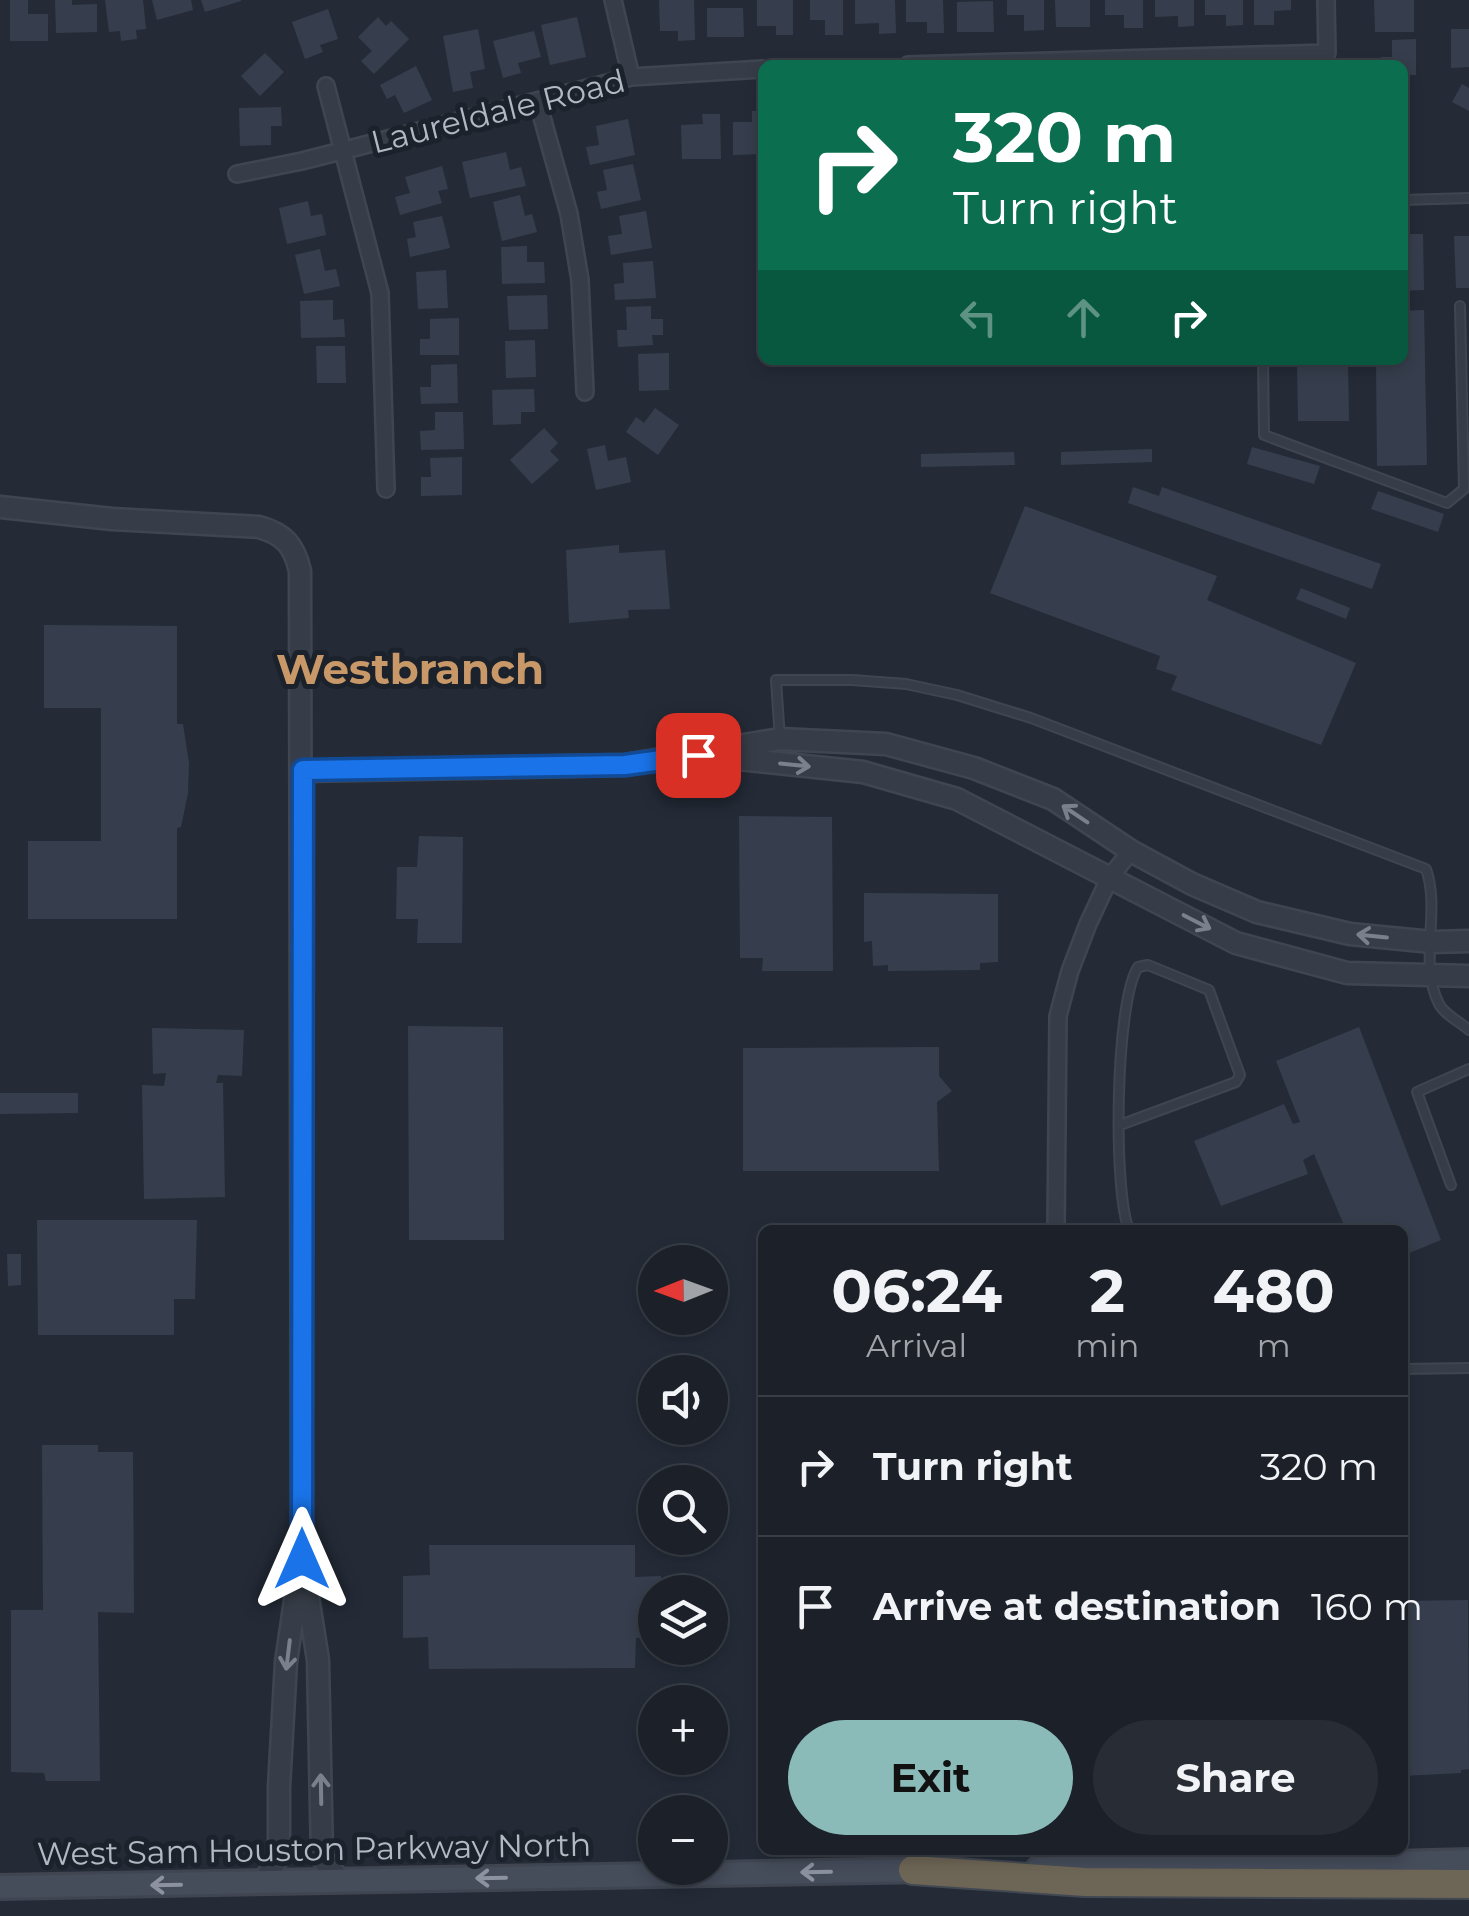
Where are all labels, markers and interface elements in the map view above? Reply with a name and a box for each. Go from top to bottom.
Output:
street label: Laureldale Road [367,61,629,161]
text: 320 m [953,94,1176,180]
icon: right [788,100,918,230]
text: Turn right [953,180,1178,235]
icon: left [951,290,1006,345]
icon: ahead [1056,290,1111,345]
icon: right [1161,290,1216,345]
district label: Westbranch [276,643,544,695]
pin [656,713,741,798]
icon: arrive [671,728,726,783]
one-way arrow [779,756,811,775]
one-way arrow [1061,803,1090,824]
one-way arrow [1181,913,1211,932]
one-way arrow [1356,926,1388,945]
north arrow [638,1245,728,1335]
map controls [638,1245,728,1885]
text: 06:24 [831,1254,1002,1327]
text: 2 [1090,1254,1125,1327]
text: 480 [1213,1254,1335,1327]
text: Arrival [866,1326,967,1365]
text: min [1075,1326,1139,1365]
text: m [1257,1326,1291,1365]
button: sound [638,1355,728,1445]
icon: right [788,1439,843,1494]
text: Turn right [873,1443,1072,1490]
text: 320 m [1260,1443,1378,1490]
button: search [638,1465,728,1555]
position arrow [250,1507,354,1611]
button: layers [638,1575,728,1665]
icon: arrive [788,1579,843,1634]
text: Arrive at destination [873,1583,1281,1630]
text: 160 m [1311,1583,1423,1630]
one-way arrow [278,1639,296,1671]
button: + [638,1685,728,1775]
button: Exit [788,1720,1073,1835]
button: Share [1093,1720,1378,1835]
one-way arrow [312,1774,331,1806]
button: − [638,1795,728,1885]
street label: West Sam Houston Parkway North [36,1825,592,1873]
one-way arrow [800,1862,832,1881]
one-way arrow [475,1868,508,1888]
one-way arrow [150,1875,182,1894]

